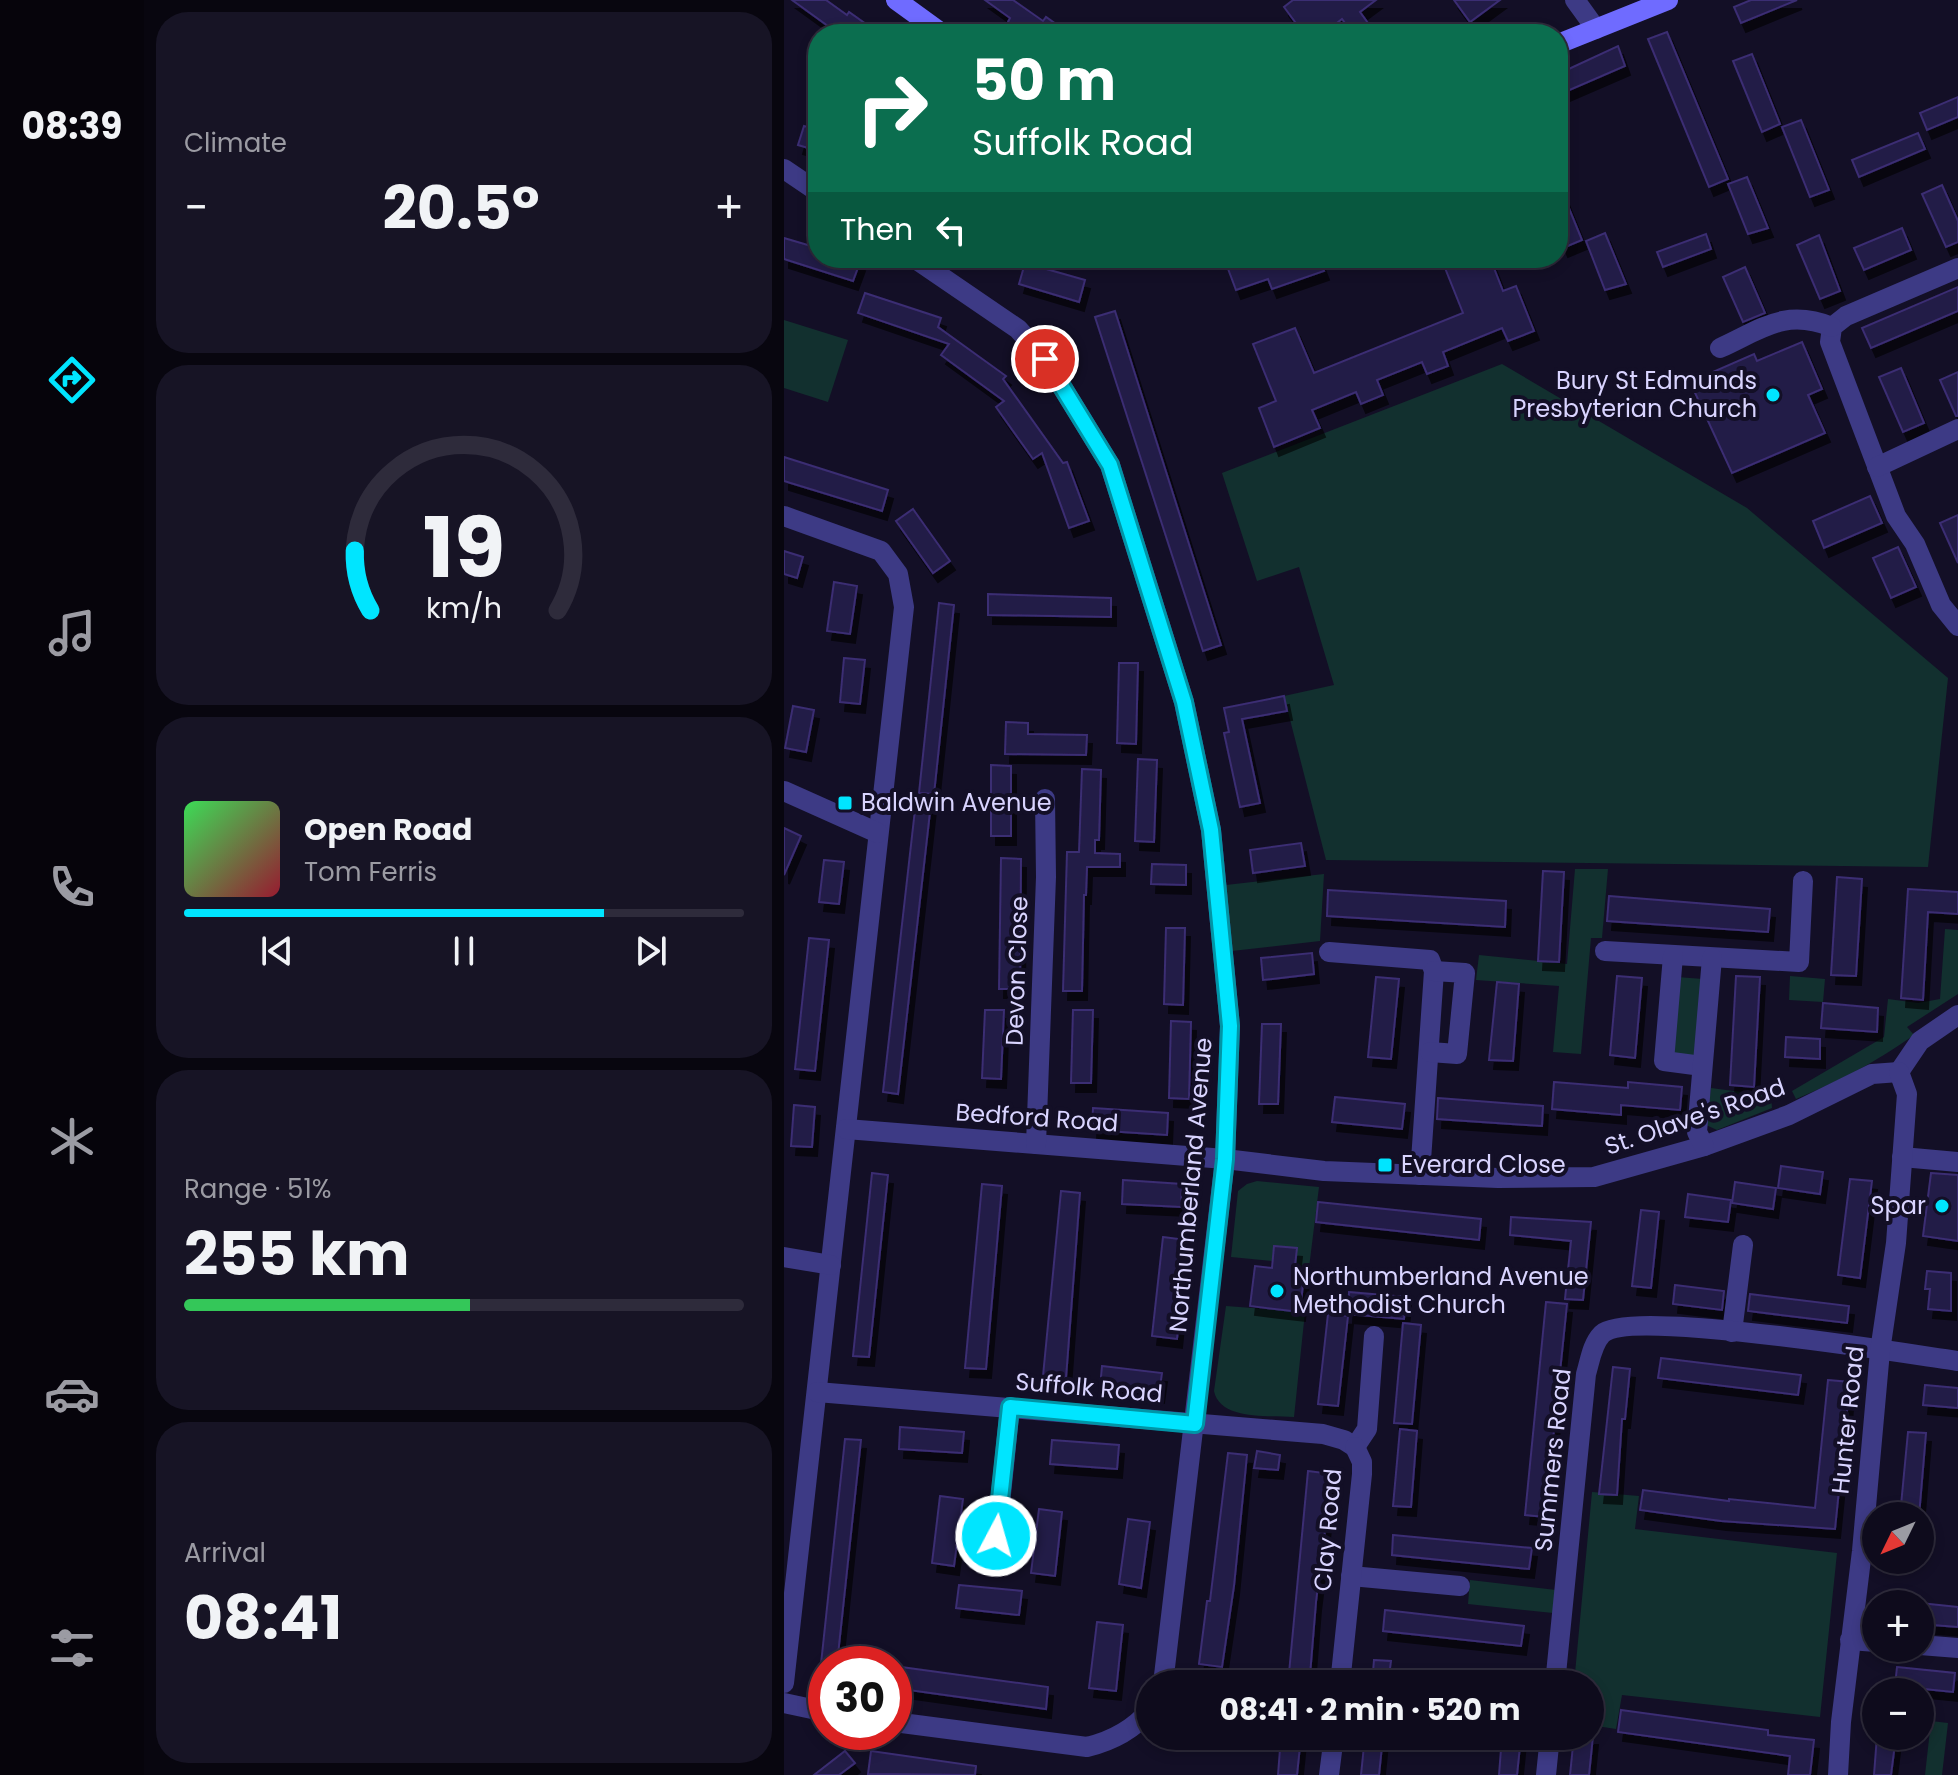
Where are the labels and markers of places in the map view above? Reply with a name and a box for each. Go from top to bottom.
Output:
pin [1011,325,1079,393]
place label: Bury St Edmunds Presbyterian Church [1512,364,1757,425]
marker: Bury St Edmunds Presbyterian Church [1764,386,1782,404]
place label: Baldwin Avenue [861,786,1052,819]
marker: Baldwin Avenue [836,794,854,812]
place label: Everard Close [1401,1148,1566,1181]
marker: Everard Close [1376,1156,1394,1174]
place label: Spar [1871,1189,1926,1222]
marker: Spar [1933,1197,1951,1215]
place label: Northumberland Avenue Methodist Church [1293,1260,1589,1321]
marker: Northumberland Avenue Methodist Church [1268,1282,1286,1300]

